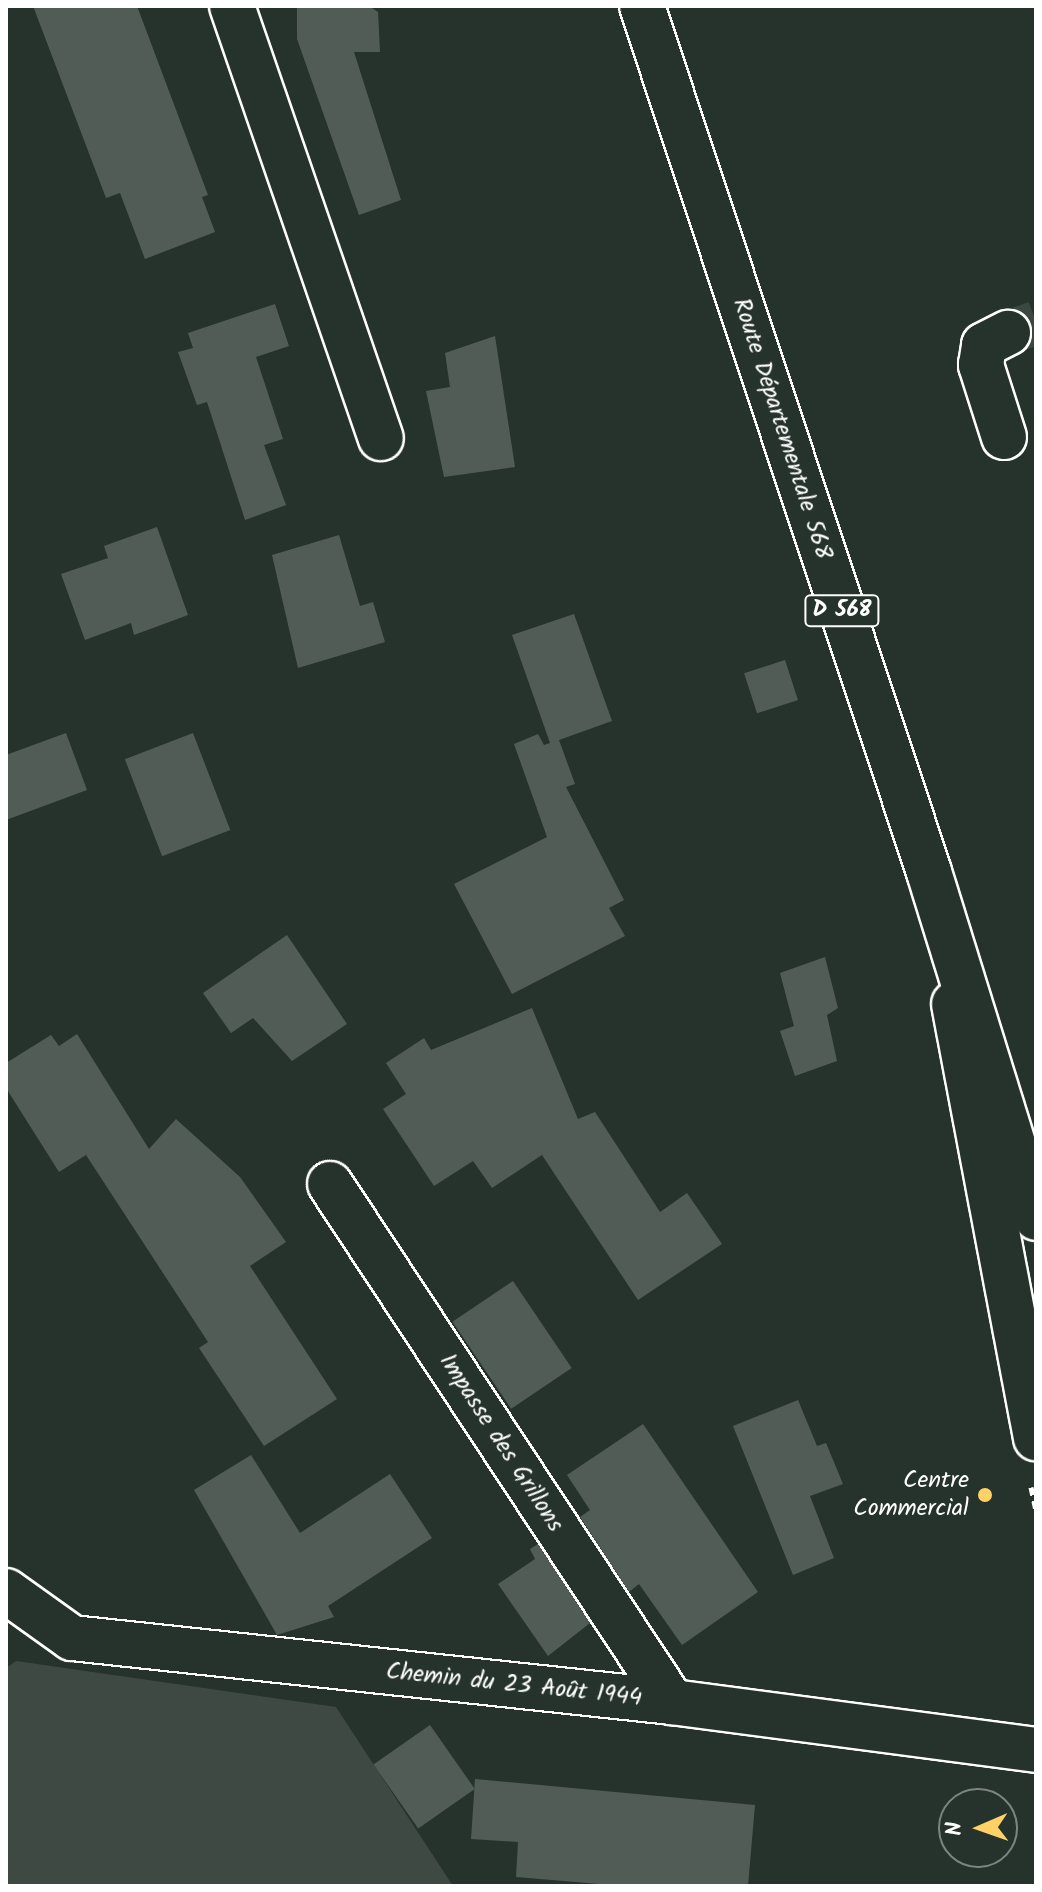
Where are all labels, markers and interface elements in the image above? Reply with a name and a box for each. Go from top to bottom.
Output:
street label: Route Départementale 568 [726,295,838,563]
road number: D 568 [804,593,880,629]
street label: Impasse des Grillons [433,1348,569,1538]
place label: Centre Commercial [853,1467,969,1523]
marker: Centre Commercial [976,1486,994,1504]
street label: Chemin du 23 Août 1944 [385,1657,643,1713]
north arrow [938,1788,1018,1868]
text: N [938,1821,973,1836]

